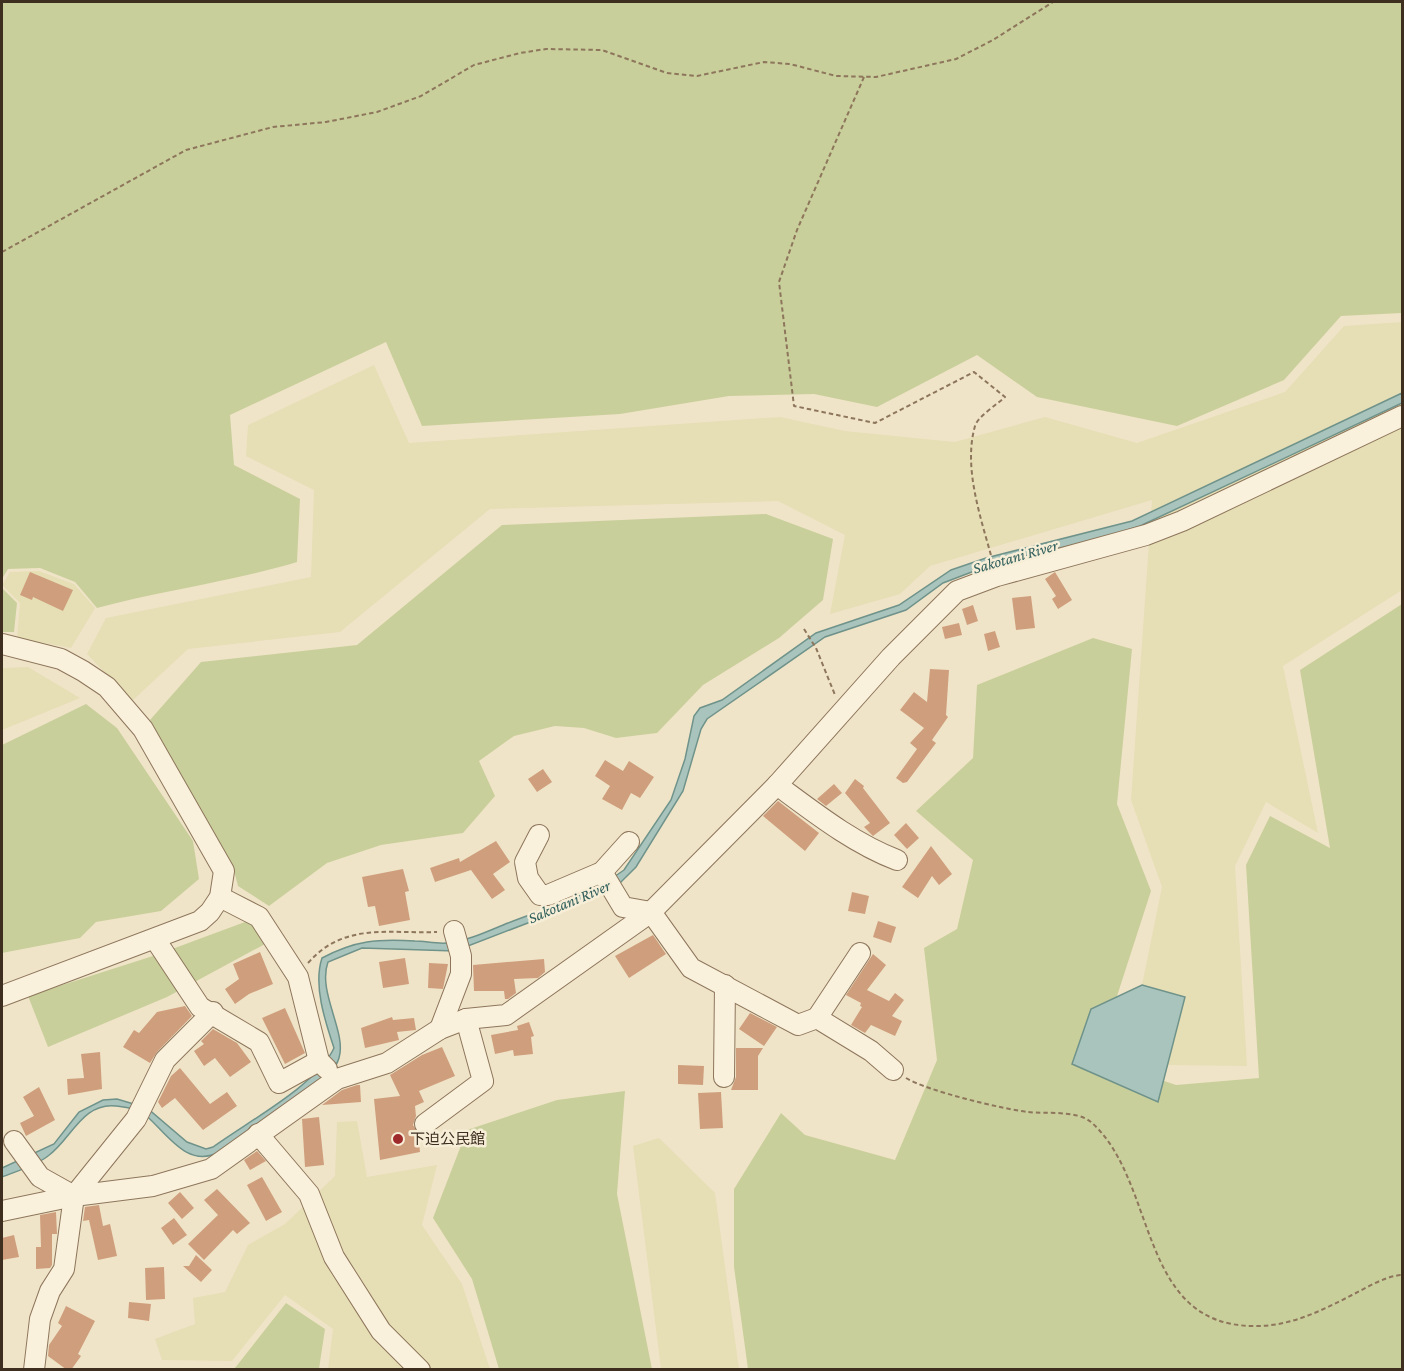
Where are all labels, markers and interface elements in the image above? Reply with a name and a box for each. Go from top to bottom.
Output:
water label: Sakotani River [971,536,1060,577]
water label: Sakotani River [526,876,613,926]
place label: 下迫公民館 [410,1131,485,1147]
marker: 下迫公民館 [391,1132,405,1146]

